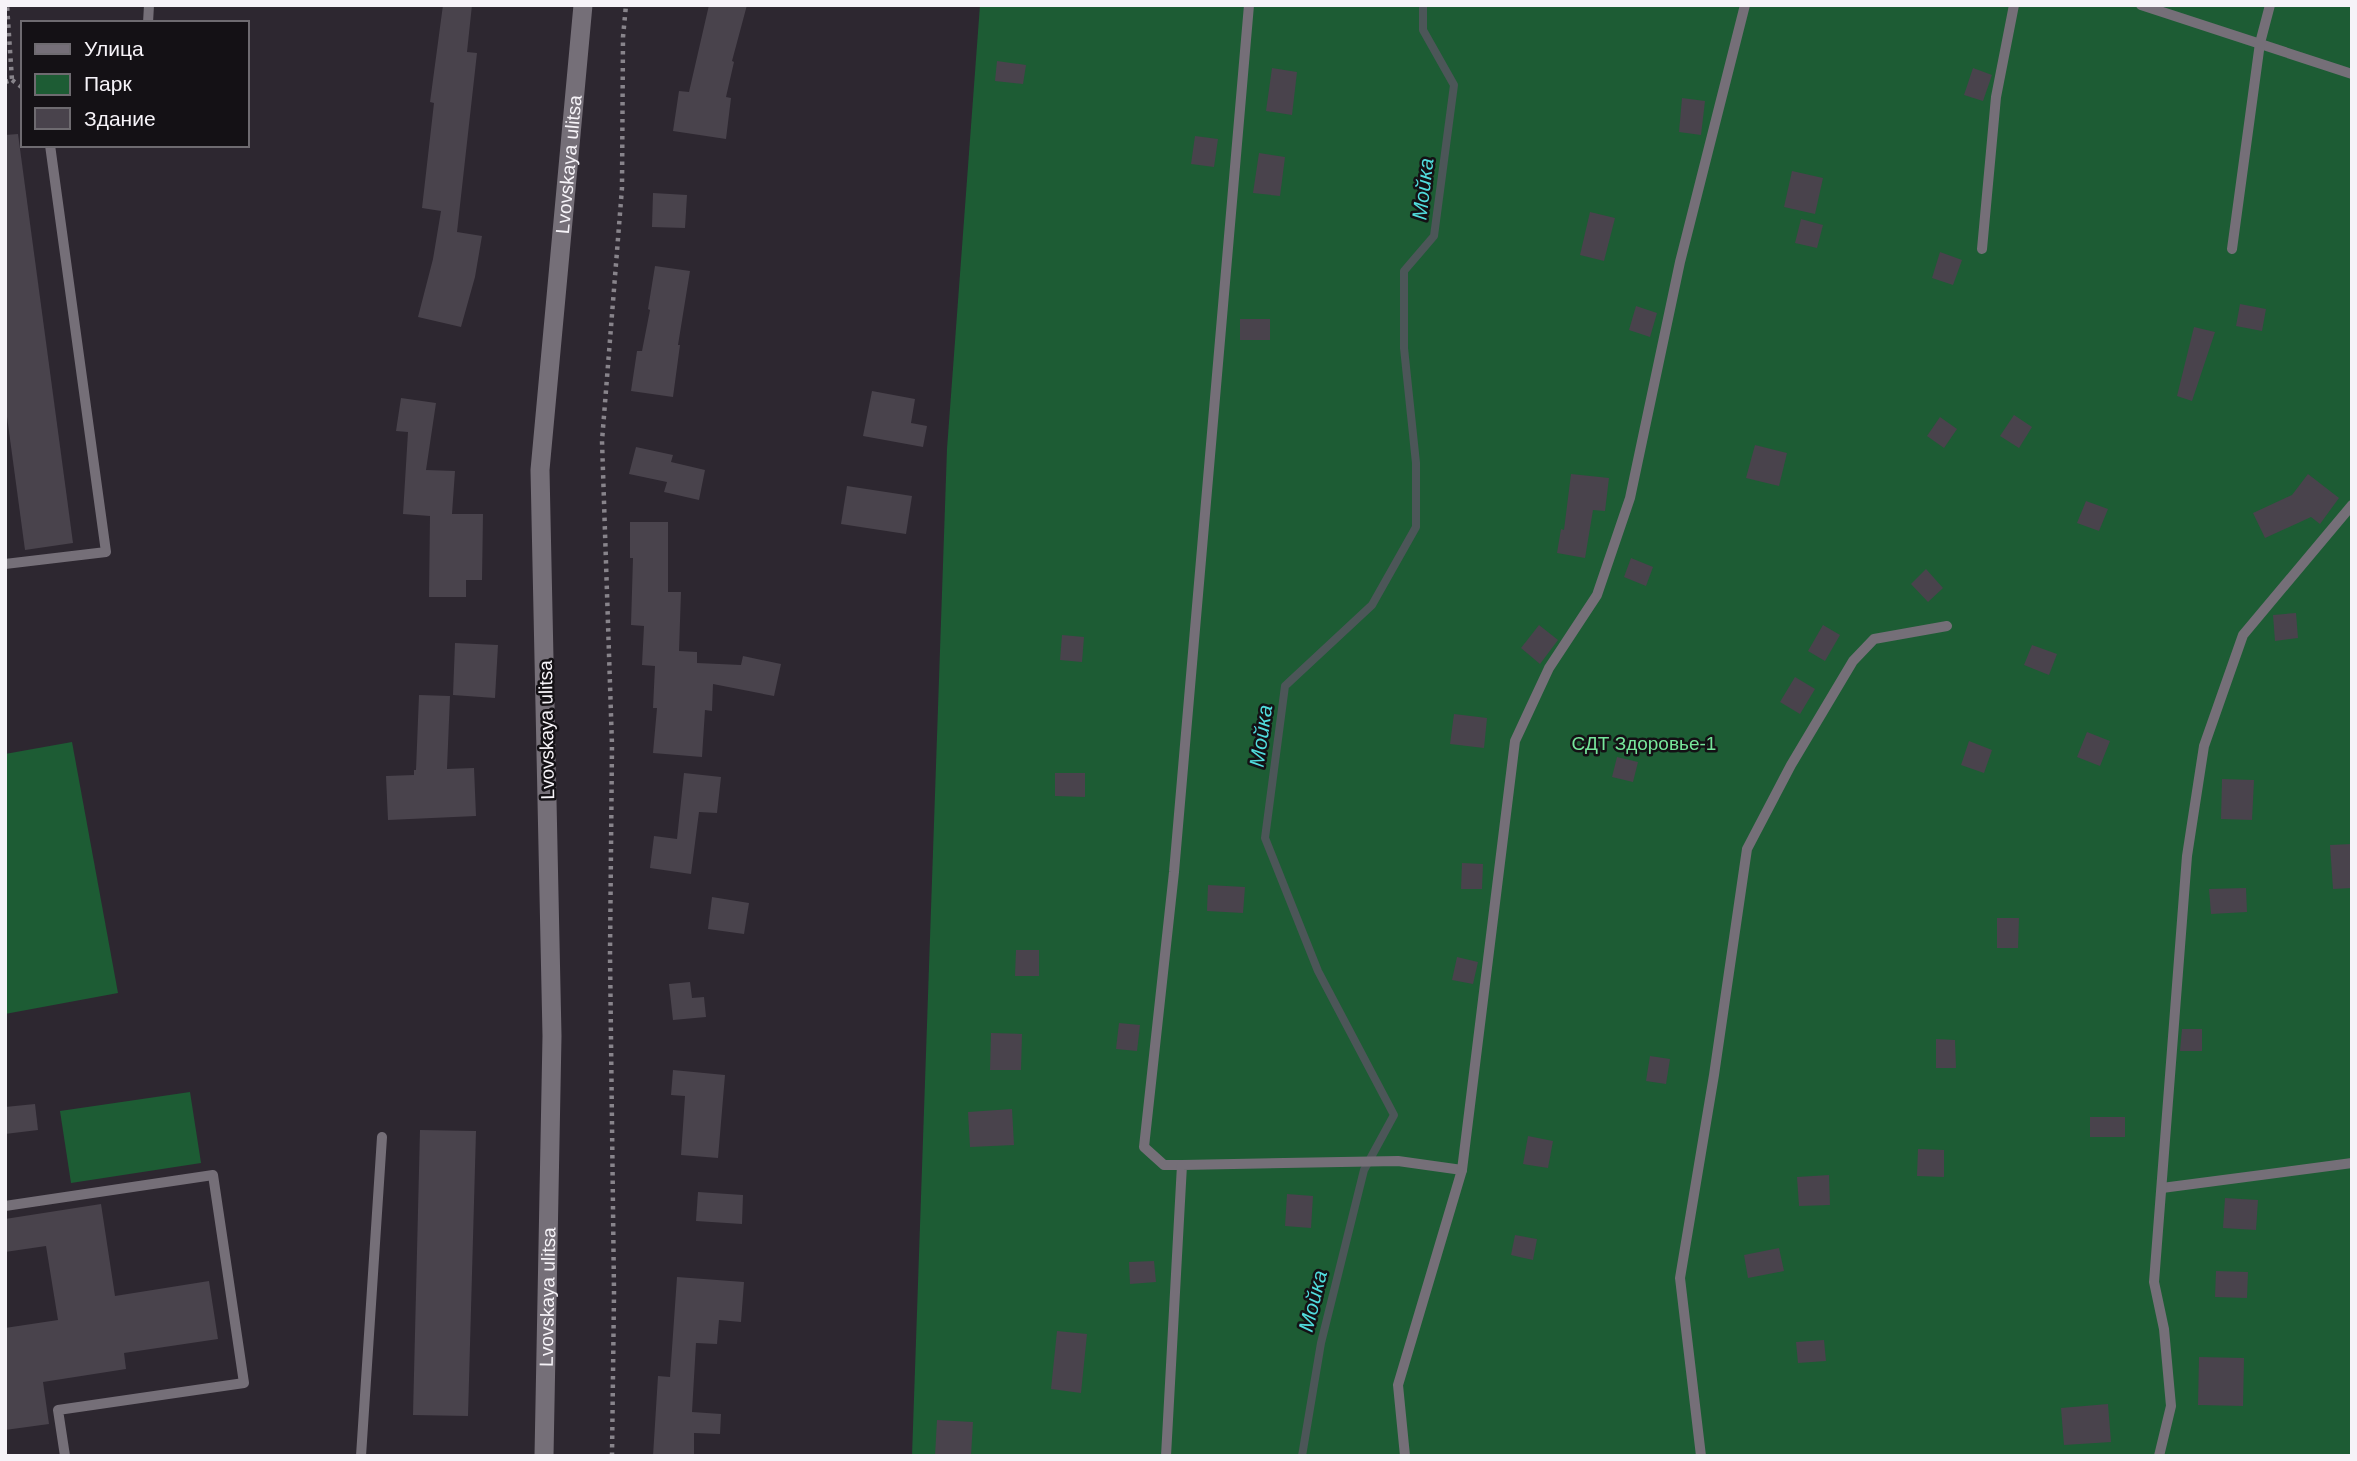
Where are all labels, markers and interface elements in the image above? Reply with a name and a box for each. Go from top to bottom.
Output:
legend [21,21,248,147]
text: Улица [84,37,144,60]
text: Парк [84,72,132,95]
street label: Lvovskaya ulitsa [552,94,586,235]
text: Здание [84,107,156,130]
water label: Мойка [1407,157,1438,221]
street label: Lvovskaya ulitsa [535,660,558,800]
water label: Мойка [1245,703,1276,768]
park label: СДТ Здоровье-1 [1572,733,1716,754]
street label: Lvovskaya ulitsa [536,1227,559,1367]
water label: Мойка [1294,1268,1331,1334]

